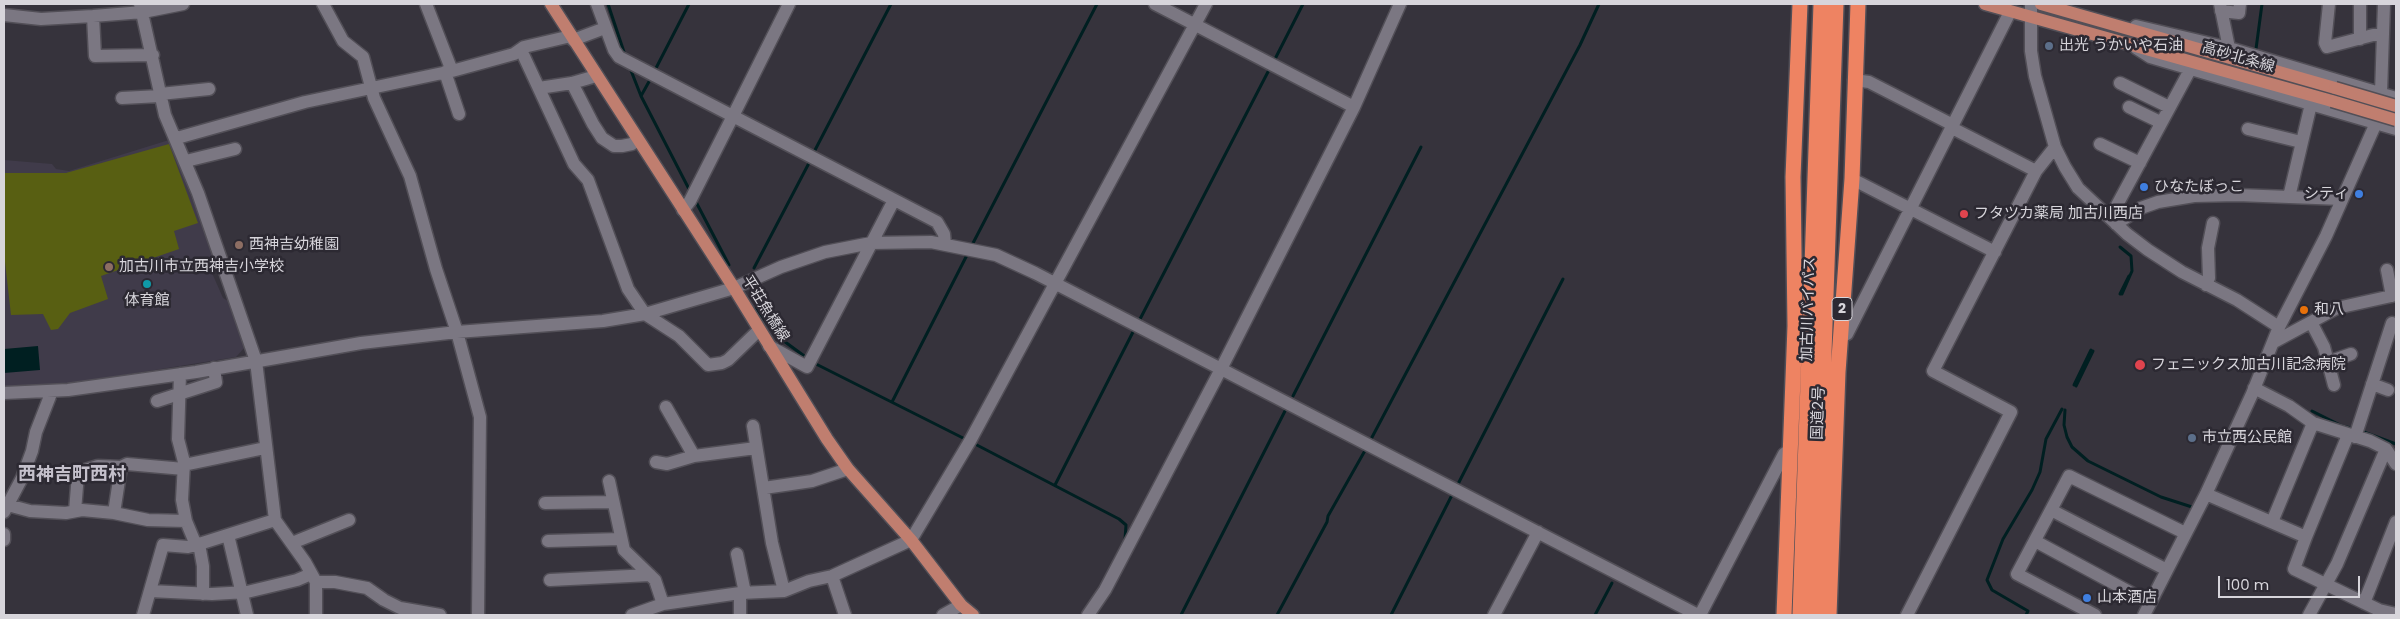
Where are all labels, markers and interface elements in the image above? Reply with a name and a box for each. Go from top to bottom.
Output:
place label: 出光 うかいや石油 [2059,37,2183,55]
street label: 高砂北条線 [2199,39,2277,77]
marker: 出光 うかいや石油 [2043,40,2055,52]
place label: ひなたぼっこ [2154,178,2244,196]
marker: ひなたぼっこ [2138,181,2150,193]
place label: シティ [2304,185,2349,203]
marker: シティ [2353,188,2365,200]
place label: フタツカ薬局 加古川西店 [1974,205,2143,223]
marker: フタツカ薬局 加古川西店 [1958,208,1970,220]
place label: 西神吉幼稚園 [249,236,339,254]
marker: 西神吉幼稚園 [233,239,245,251]
street label: 加古川バイパス [1798,256,1820,362]
place label: 加古川市立西神吉小学校 [119,258,284,276]
marker: 加古川市立西神吉小学校 [103,261,115,273]
street label: 平荘魚橋線 [737,272,793,346]
marker: 体育館 [141,278,153,290]
place label: 体育館 [125,292,169,310]
road number: 2 [1832,298,1852,320]
place label: 和八 [2314,301,2344,319]
marker: 和八 [2298,304,2310,316]
place label: フェニックス加古川記念病院 [2151,356,2346,374]
marker: フェニックス加古川記念病院 [2133,358,2147,372]
street label: 国道2号 [1809,386,1829,440]
place label: 市立西公民館 [2202,429,2292,447]
marker: 市立西公民館 [2186,432,2198,444]
district label: 西神吉町西村 [18,464,126,486]
scale bar [2220,566,2362,598]
text: 100 m [2226,574,2269,595]
place label: 山本酒店 [2097,589,2157,607]
marker: 山本酒店 [2081,592,2093,604]

